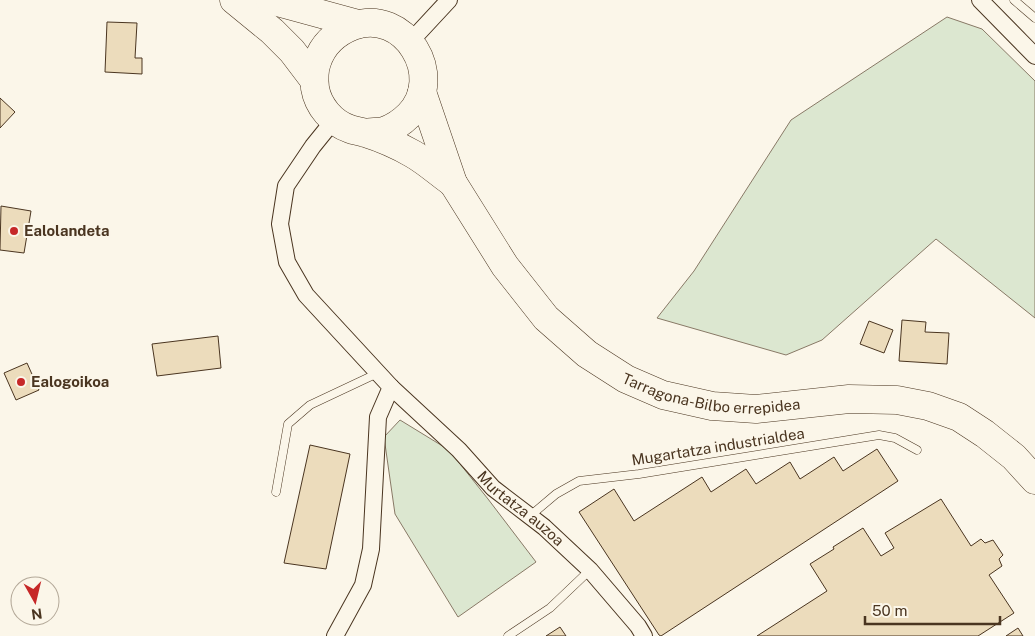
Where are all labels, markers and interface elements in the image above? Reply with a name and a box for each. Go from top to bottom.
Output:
place label: Ealolandeta [24,222,110,239]
marker: Ealolandeta [8,225,20,237]
street label: Tarragona-Bilbo errepidea [620,369,801,417]
place label: Ealogoikoa [31,373,109,390]
marker: Ealogoikoa [15,376,27,388]
street label: Mugartatza industrialdea [630,424,806,469]
street label: Murtatza auzoa [474,468,568,549]
north arrow [10,576,60,626]
scale bar [865,594,1000,626]
text: 50 m [872,602,907,619]
text: N [30,605,43,623]

